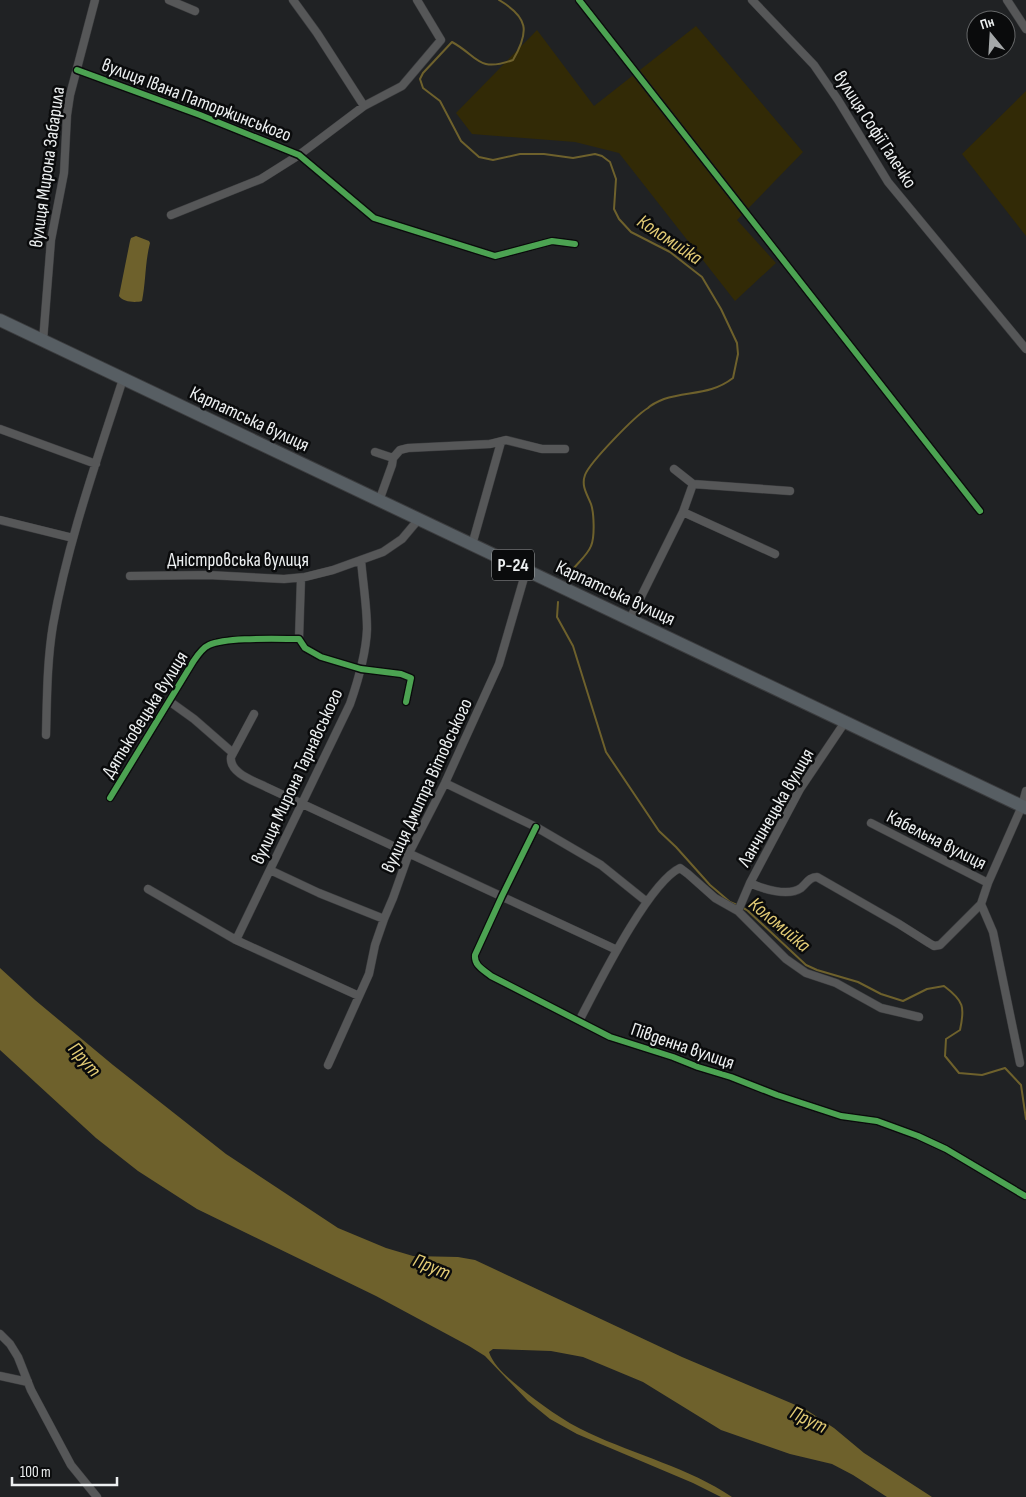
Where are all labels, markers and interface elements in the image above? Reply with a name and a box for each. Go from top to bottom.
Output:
north arrow [966,10,1016,60]
text: Пн [978,13,996,33]
street label: вулиця Івана Паторжинського [98,54,295,147]
street label: вулиця Софії Галечко [828,67,921,193]
street label: вулиця Мирона Забарила [25,85,70,249]
water label: Коломийка [632,209,706,270]
street label: Карпатська вулиця [186,382,313,457]
street label: Дністровська вулиця [167,549,309,572]
road number: Р-24 [492,550,534,580]
street label: Карпатська вулиця [552,556,679,631]
street label: Дятьковецька вулиця [97,647,193,782]
street label: вулиця Мирона Тарнавського [247,685,348,868]
street label: вулиця Дмитра Вітовського [377,695,478,876]
street label: Ланчинецька вулиця [733,744,819,872]
street label: Кабельна вулиця [883,805,990,875]
water label: Коломийка [744,892,815,957]
street label: Південна вулиця [628,1018,737,1075]
water label: Прут [63,1037,106,1082]
water label: Прут [409,1249,454,1285]
water label: Прут [786,1401,831,1439]
scale bar [12,1454,118,1486]
text: 100 m [20,1463,51,1482]

